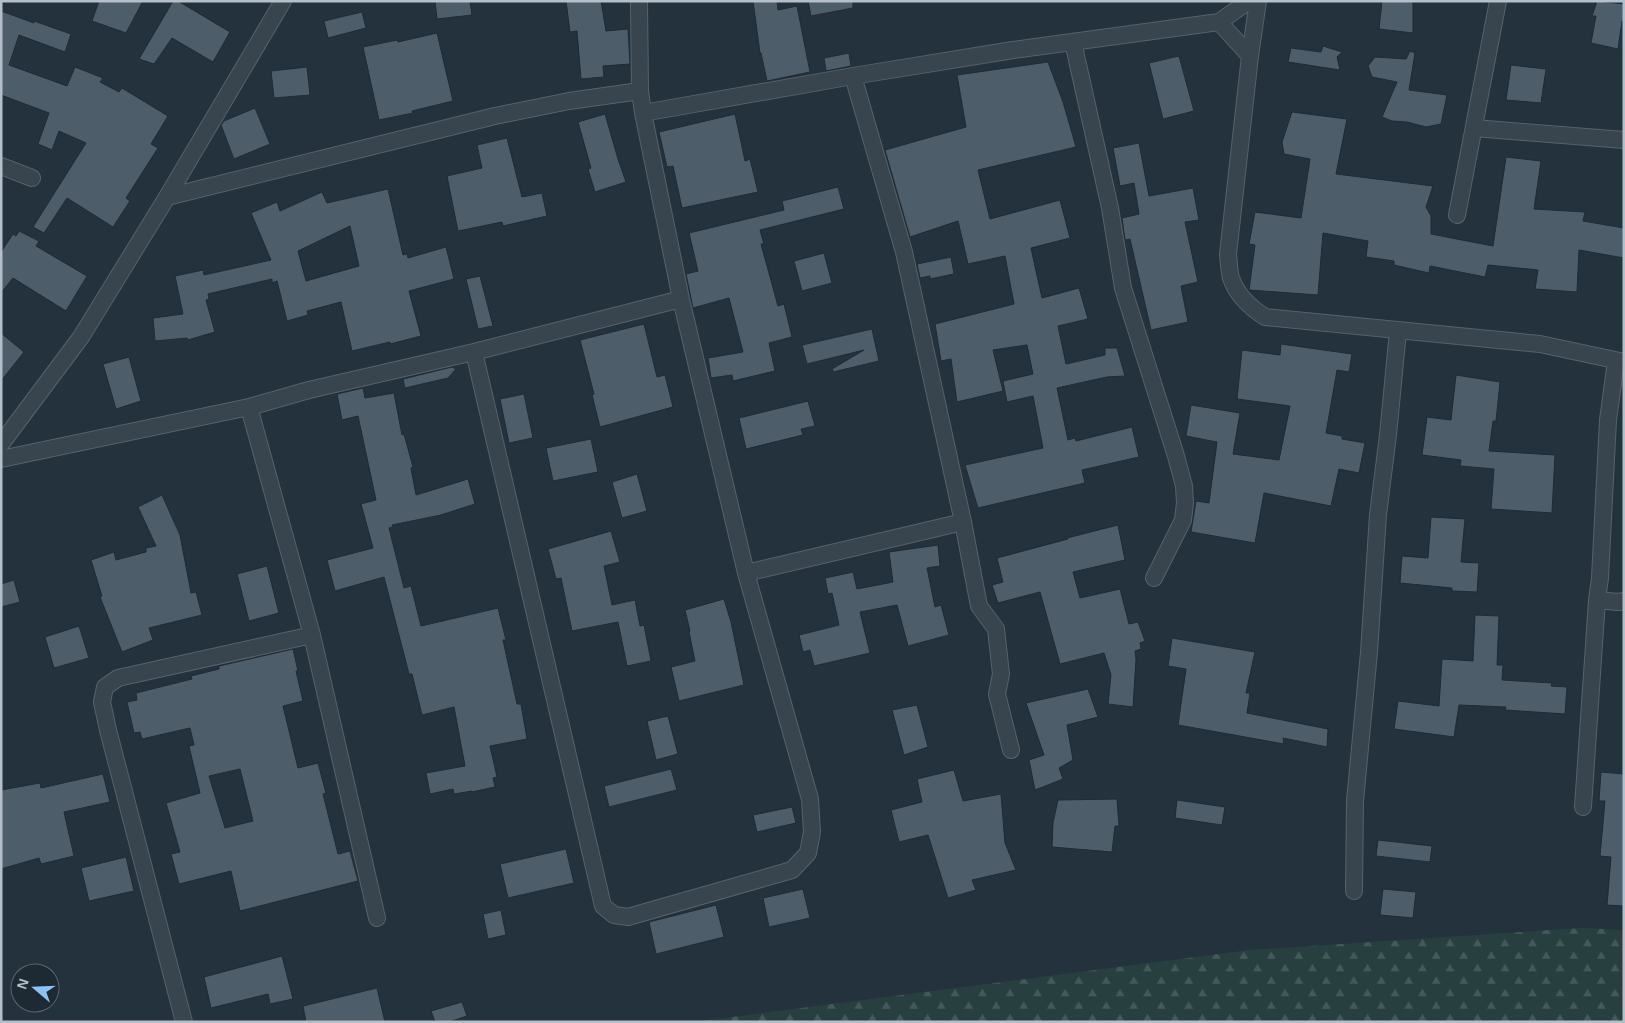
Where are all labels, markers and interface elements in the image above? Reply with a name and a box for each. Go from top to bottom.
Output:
north arrow [10,963,60,1013]
text: N [13,976,32,991]

